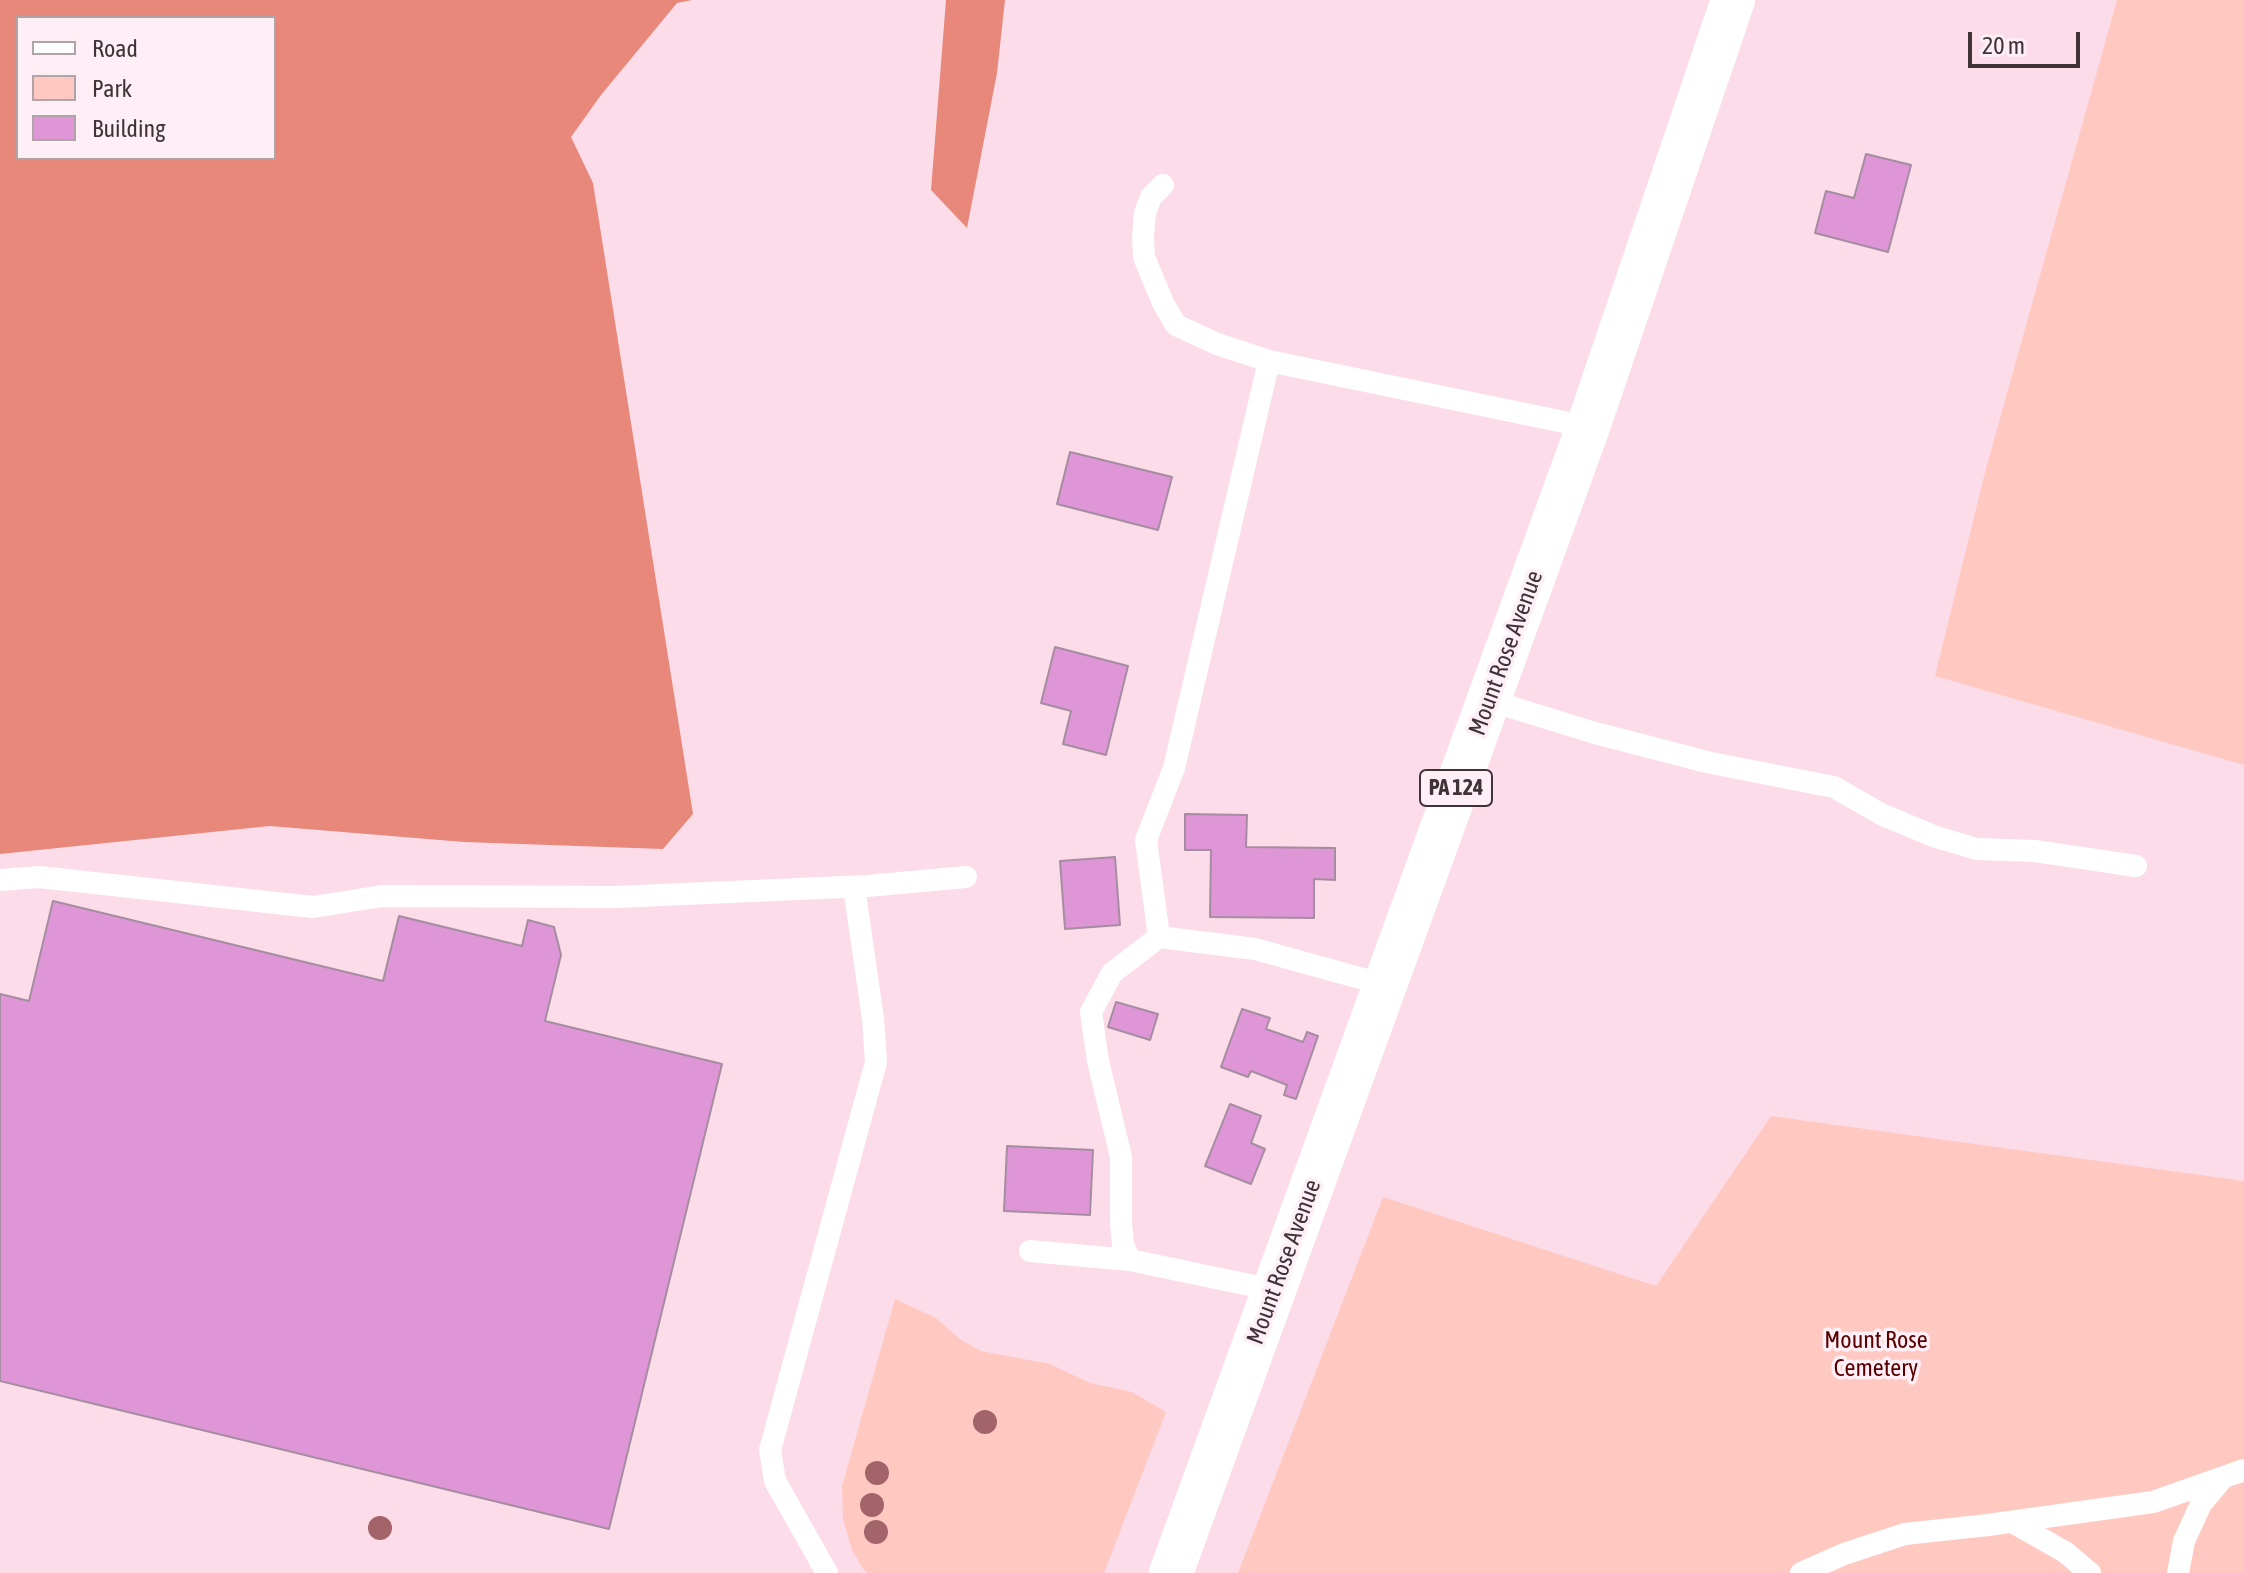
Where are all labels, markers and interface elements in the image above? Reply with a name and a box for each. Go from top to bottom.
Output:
legend [16,16,276,160]
scale bar [1972,16,2084,66]
text: 20 m [1982,32,2025,59]
text: Road [92,35,138,62]
text: Park [92,75,132,102]
text: Building [92,115,165,142]
street label: Mount Rose Avenue [1463,567,1549,739]
road number: PA 124 [1420,770,1492,806]
street label: Mount Rose Avenue [1241,1176,1327,1348]
park label: Mount Rose Cemetery [1824,1326,1928,1382]

